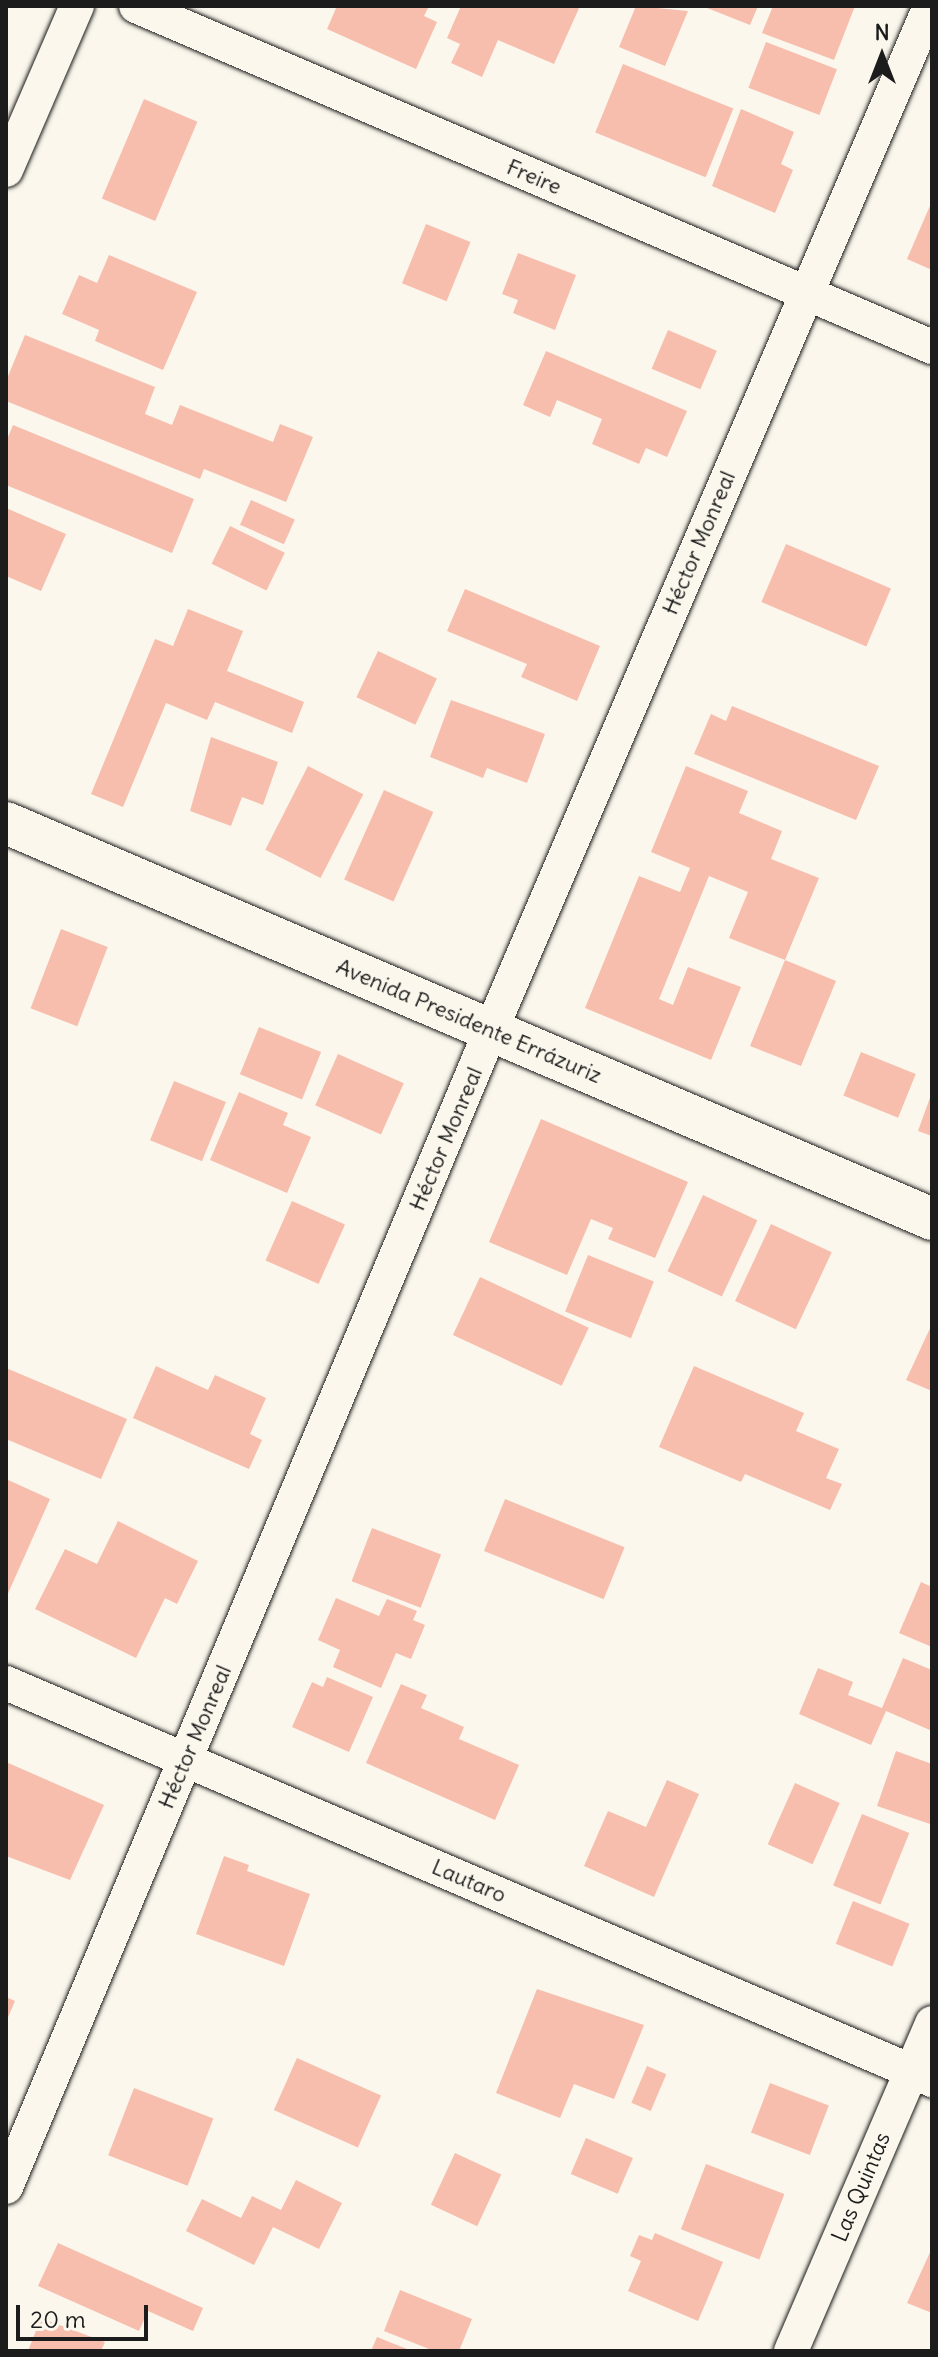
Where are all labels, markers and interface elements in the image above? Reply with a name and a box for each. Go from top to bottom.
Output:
north arrow [842,16,922,96]
text: N [874,18,890,46]
street label: Freire [503,154,565,200]
street label: Héctor Monreal [657,467,741,619]
street label: Avenida Presidente Errázuriz [332,953,606,1089]
street label: Héctor Monreal [404,1063,488,1215]
street label: Héctor Monreal [153,1661,237,1813]
street label: Lautaro [428,1854,510,1908]
street label: Las Quintas [826,2128,896,2246]
scale bar [20,2289,152,2339]
text: 20 m [30,2304,86,2334]

